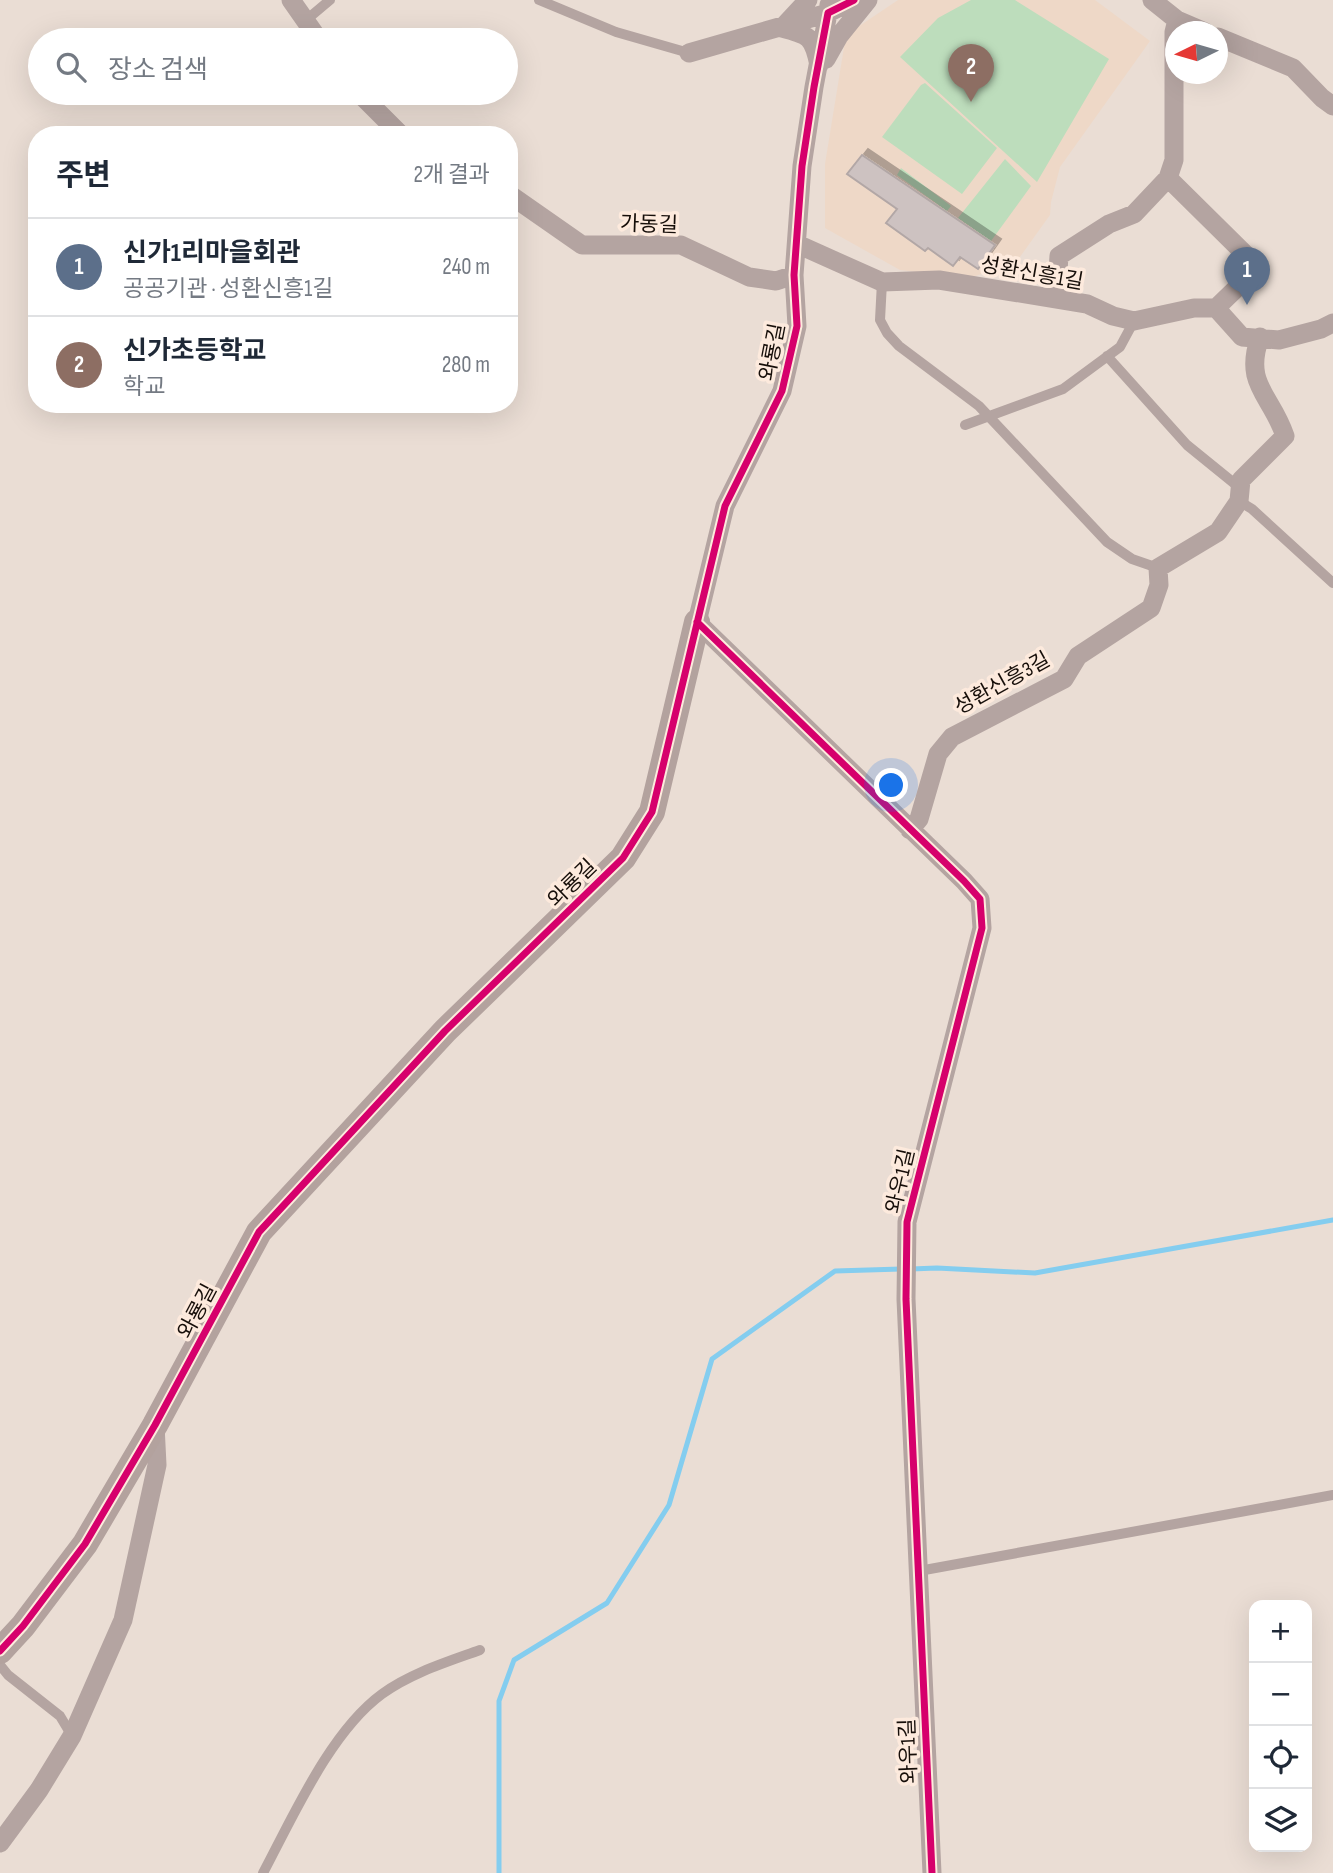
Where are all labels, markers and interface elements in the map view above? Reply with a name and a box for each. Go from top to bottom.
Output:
north arrow [1165,21,1228,84]
search box [28,28,518,105]
pin: 2 [948,44,994,102]
icon: search [52,48,90,86]
text: 장소 검색 [108,55,208,86]
text: 주변 [56,158,111,194]
text: 2개 결과 [413,161,490,189]
street label: 가동길 [620,211,678,238]
text: 신가1리마을회관 [123,238,301,269]
pin: 1 [1224,247,1270,305]
street label: 성환신흥1길 [979,252,1085,295]
text: 1 [74,253,84,281]
text: 240 m [442,253,490,281]
text: 공공기관 · 성환신흥1길 [123,275,333,303]
street label: 와룡길 [755,321,790,383]
text: 신가초등학교 [123,336,267,367]
text: 2 [74,351,84,379]
text: 280 m [442,351,490,379]
text: 학교 [123,373,165,401]
street label: 성환신흥3길 [950,647,1054,720]
your location [874,768,908,802]
street label: 와룡길 [543,854,602,912]
street label: 와우1길 [881,1146,920,1216]
street label: 와룡길 [173,1280,222,1343]
map controls [1249,1600,1312,1852]
button: + [1249,1600,1312,1663]
button: − [1249,1663,1312,1726]
street label: 와우1길 [895,1718,922,1784]
button: locate [1249,1726,1312,1789]
button: layers [1249,1789,1312,1852]

